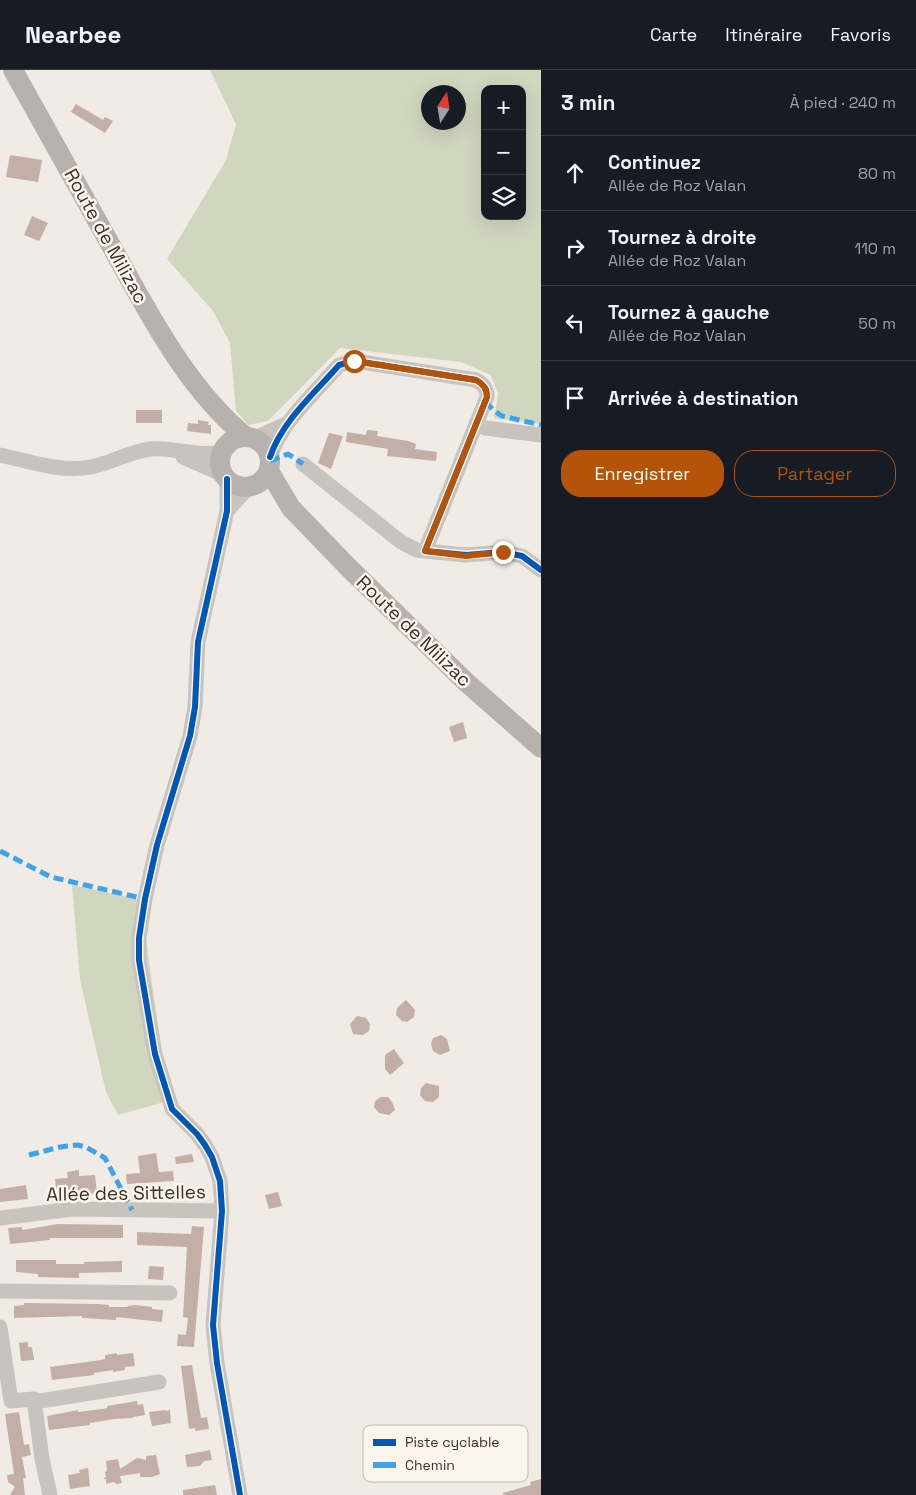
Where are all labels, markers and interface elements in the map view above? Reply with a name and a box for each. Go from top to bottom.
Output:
text: Nearbee [25,19,121,50]
text: Carte [650,23,697,46]
text: Itinéraire [725,23,802,46]
text: Favoris [830,23,891,46]
north arrow [421,85,466,130]
map controls [481,85,526,220]
button: + [481,85,526,130]
text: 3 min [561,89,616,116]
text: À pied · 240 m [790,92,896,113]
button: − [481,130,526,175]
text: Continuez [608,150,701,175]
icon: ahead [561,159,589,187]
text: 80 m [858,163,896,184]
street label: Route de Milizac [59,164,153,308]
button: layers [481,175,526,220]
text: Allée de Roz Valan [608,175,746,196]
text: Tournez à droite [608,225,757,250]
icon: right [561,234,589,262]
text: 110 m [854,238,896,259]
text: Allée de Roz Valan [608,250,746,271]
text: Tournez à gauche [608,300,770,325]
icon: left [561,309,589,337]
text: 50 m [858,313,896,334]
text: Allée de Roz Valan [608,325,746,346]
route start [343,350,366,373]
icon: arrive [561,384,589,412]
text: Arrivée à destination [608,386,798,411]
button: Enregistrer [561,450,724,497]
button: Partager [734,450,896,497]
route end [492,541,515,564]
street label: Route de Milizac [351,570,477,692]
street label: Allée des Sittelles [46,1179,206,1207]
legend [363,1425,528,1482]
text: Piste cyclable [405,1433,500,1451]
text: Chemin [405,1456,455,1474]

